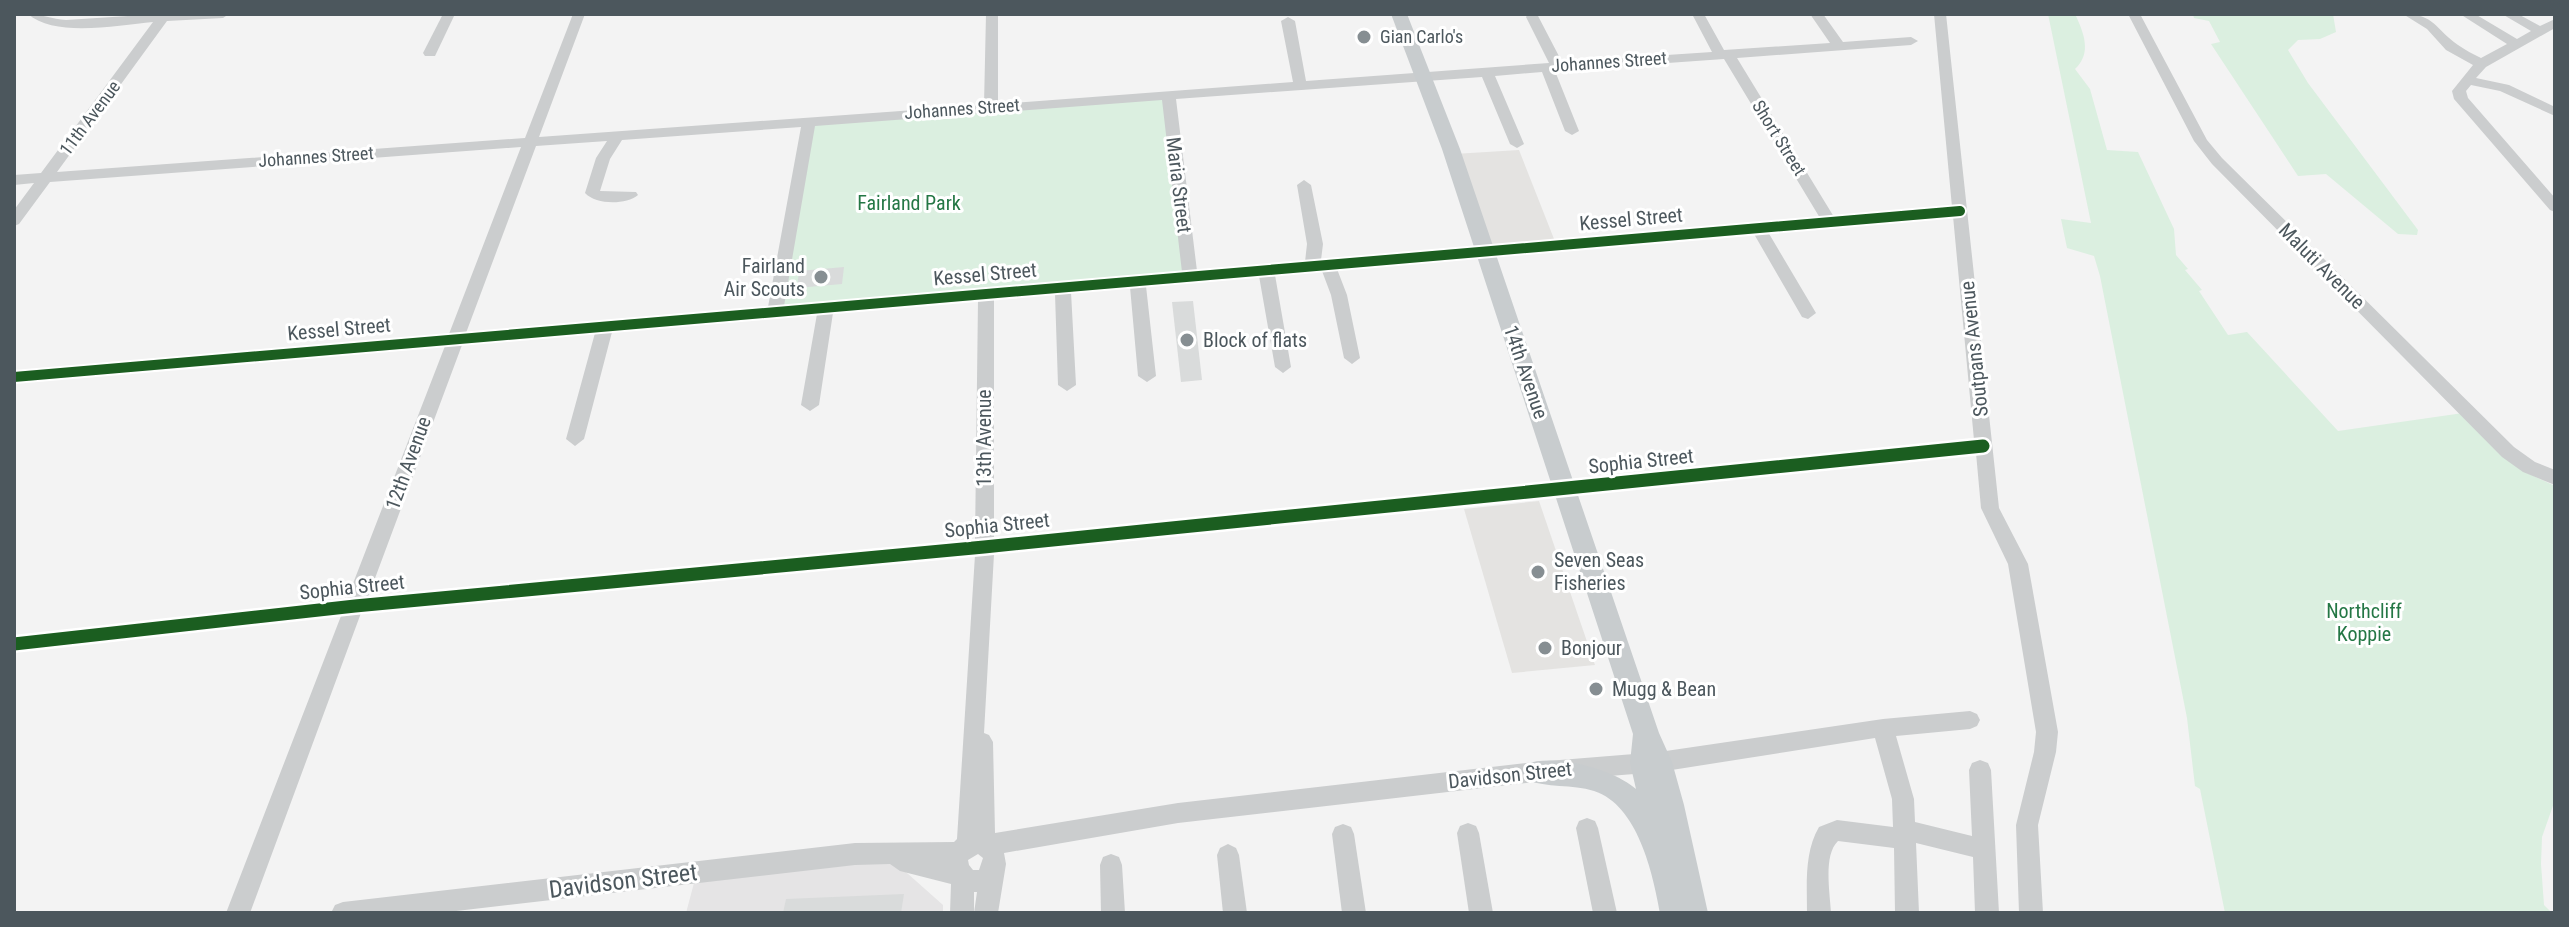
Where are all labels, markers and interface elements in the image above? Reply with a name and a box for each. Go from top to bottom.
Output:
place label: Gian Carlo's [1380,26,1463,47]
marker: Gian Carlo's [1355,28,1373,46]
street label: Johannes Street [1551,47,1667,76]
street label: 11th Avenue [55,76,124,159]
street label: Johannes Street [904,94,1020,123]
street label: Short Street [1748,96,1811,179]
street label: Maria Street [1161,136,1197,234]
street label: Johannes Street [258,142,374,171]
park label: Fairland Park [857,191,961,215]
street label: Kessel Street [1578,203,1684,235]
street label: Maluti Avenue [2274,218,2370,314]
place label: Fairland Air Scouts [724,254,805,301]
street label: Kessel Street [932,258,1038,290]
marker: Fairland Air Scouts [812,268,830,286]
street label: Soutpans Avenue [1955,280,1993,418]
street label: Kessel Street [286,313,392,345]
street label: 14th Avenue [1499,322,1553,422]
place label: Block of flats [1203,328,1307,352]
marker: Block of flats [1178,331,1196,349]
street label: 13th Avenue [972,389,996,487]
street label: 12th Avenue [380,413,436,513]
street label: Sophia Street [1587,444,1695,478]
street label: Sophia Street [943,508,1051,542]
place label: Seven Seas Fisheries [1554,548,1644,595]
marker: Seven Seas Fisheries [1529,563,1547,581]
street label: Sophia Street [298,570,406,604]
park label: Northcliff Koppie [2326,599,2403,646]
place label: Bonjour [1561,636,1622,660]
marker: Bonjour [1536,639,1554,657]
place label: Mugg & Bean [1612,677,1716,701]
marker: Mugg & Bean [1587,680,1605,698]
street label: Davidson Street [1447,757,1573,793]
street label: Davidson Street [547,858,699,904]

